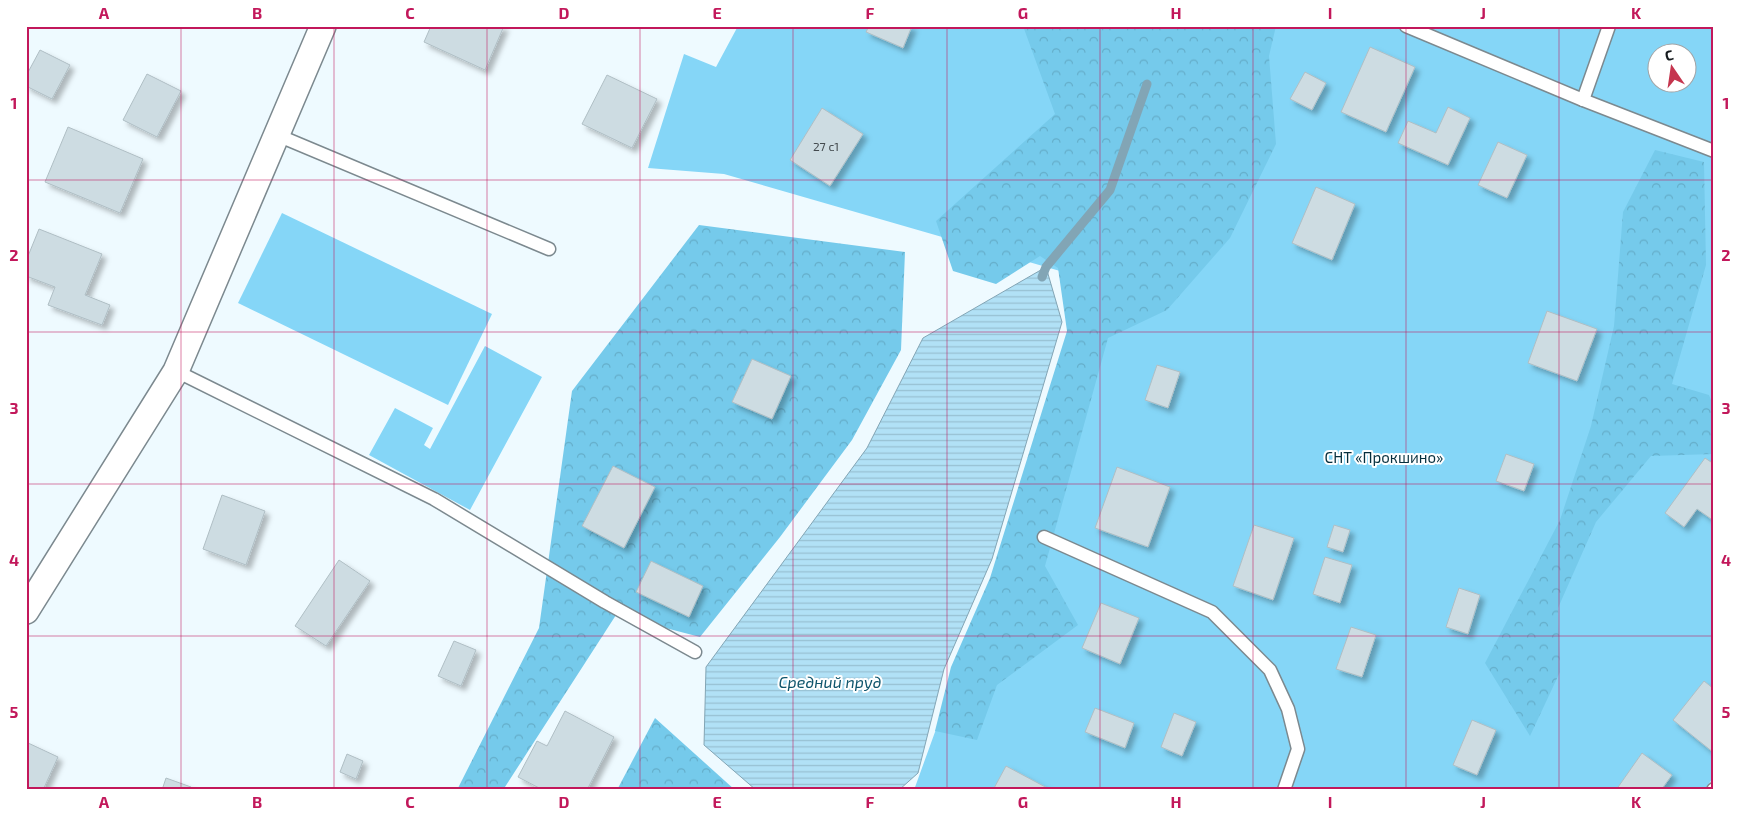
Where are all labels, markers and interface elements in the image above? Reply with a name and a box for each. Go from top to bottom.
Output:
text: A [99,3,110,22]
text: B [252,3,262,22]
text: C [405,3,415,22]
text: D [559,3,570,22]
text: E [712,3,722,22]
text: F [866,3,875,22]
text: G [1018,3,1028,22]
text: H [1170,3,1182,22]
text: I [1328,3,1332,22]
text: J [1480,3,1486,22]
text: K [1631,3,1642,22]
north arrow [1648,42,1698,92]
text: С [1663,46,1675,64]
text: 1 [11,93,17,112]
text: 1 [1723,93,1729,112]
house number: 27 с1 [813,139,839,153]
text: 2 [9,245,19,264]
text: 2 [1721,245,1731,264]
text: 3 [9,398,19,417]
text: 3 [1721,398,1731,417]
park label: СНТ «Прокшино» [1325,448,1443,466]
text: 4 [9,550,19,569]
text: 4 [1721,550,1731,569]
water label: Средний пруд [778,672,882,691]
text: 5 [10,702,19,721]
text: 5 [1722,702,1731,721]
text: A [99,792,110,811]
text: B [252,792,262,811]
text: C [405,792,415,811]
text: D [559,792,570,811]
text: E [712,792,722,811]
text: F [866,792,875,811]
text: G [1018,792,1028,811]
text: H [1170,792,1182,811]
text: I [1328,792,1332,811]
text: J [1480,792,1486,811]
text: K [1631,792,1642,811]

